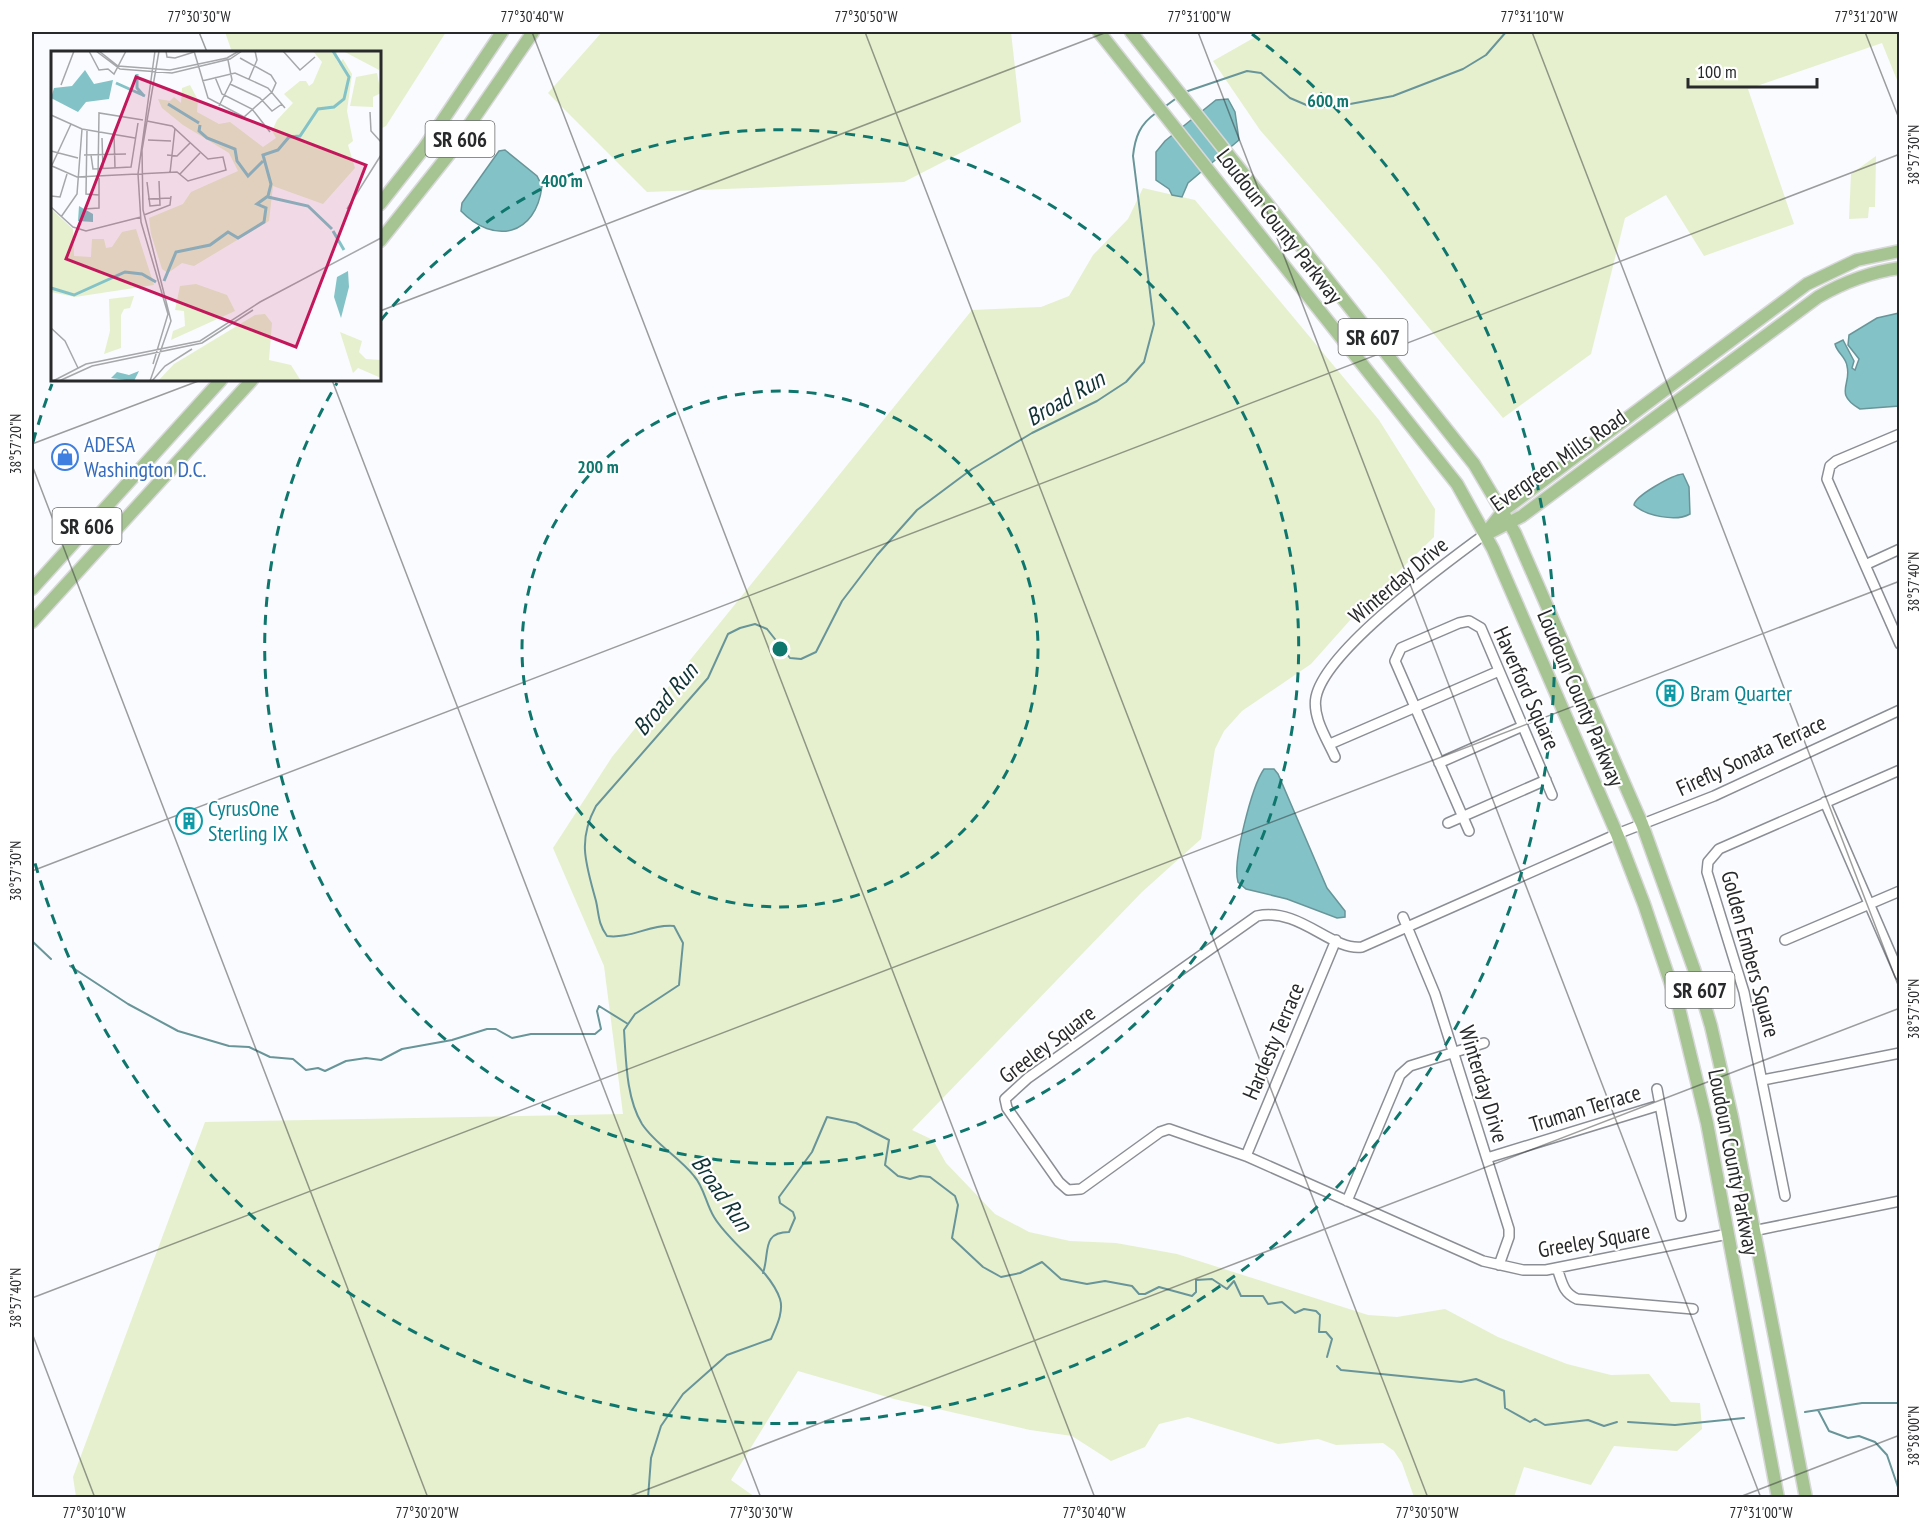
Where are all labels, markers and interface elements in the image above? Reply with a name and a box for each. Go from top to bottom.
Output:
text: 77°30'30"W [167,7,231,26]
text: 77°30'40"W [500,7,564,26]
text: 77°30'50"W [834,7,898,26]
text: 77°31'00"W [1167,7,1231,26]
text: 77°31'10"W [1500,7,1564,26]
text: 77°31'20"W [1834,7,1898,26]
inset map [51,51,381,381]
scale bar [1688,51,1817,89]
text: 100 m [1697,60,1737,83]
text: 600 m [1307,89,1349,112]
road number: SR 606 [426,121,494,157]
text: 38°57'30"N [1904,125,1923,185]
street label: Loudoun County Parkway [1211,143,1350,310]
text: 400 m [541,169,583,192]
road number: SR 607 [1338,319,1408,355]
water label: Broad Run [1020,362,1111,433]
street label: Evergreen Mills Road [1485,403,1631,517]
text: 38°57'20"N [6,414,25,474]
place label: ADESA Washington D.C. [84,430,207,483]
shop icon: ADESA Washington D.C. [50,442,80,472]
text: 200 m [577,455,619,478]
road number: SR 606 [52,508,122,544]
street label: Winterday Drive [1343,530,1453,630]
text: 38°57'40"N [1904,552,1923,612]
street label: Loudoun County Parkway [1531,605,1631,791]
street label: Haverford Square [1487,622,1567,754]
centre of rings [770,639,790,659]
water label: Broad Run [626,655,705,742]
building icon: Bram Quarter [1655,678,1685,708]
place label: Bram Quarter [1690,679,1792,707]
street label: Firefly Sonata Terrace [1672,708,1830,802]
place label: CyrusOne Sterling IX [208,794,288,847]
building icon: CyrusOne Sterling IX [174,806,204,836]
text: 38°57'30"N [6,841,25,901]
street label: Golden Embers Square [1715,868,1787,1040]
road number: SR 607 [1666,972,1734,1008]
street label: Hardesty Terrace [1236,978,1310,1104]
text: 38°57'50"N [1904,979,1923,1039]
street label: Greeley Square [993,999,1101,1089]
street label: Winterday Drive [1453,1022,1515,1146]
street label: Loudoun County Parkway [1702,1066,1766,1258]
street label: Truman Terrace [1526,1078,1644,1138]
water label: Broad Run [685,1149,760,1238]
street label: Greeley Square [1536,1216,1652,1264]
text: 38°57'40"N [6,1268,25,1328]
text: 38°58'00"N [1904,1406,1923,1466]
text: 77°30'10"W [62,1503,126,1522]
text: 77°30'20"W [395,1503,459,1522]
text: 77°30'30"W [729,1503,793,1522]
text: 77°30'40"W [1062,1503,1126,1522]
text: 77°30'50"W [1395,1503,1459,1522]
text: 77°31'00"W [1729,1503,1793,1522]

